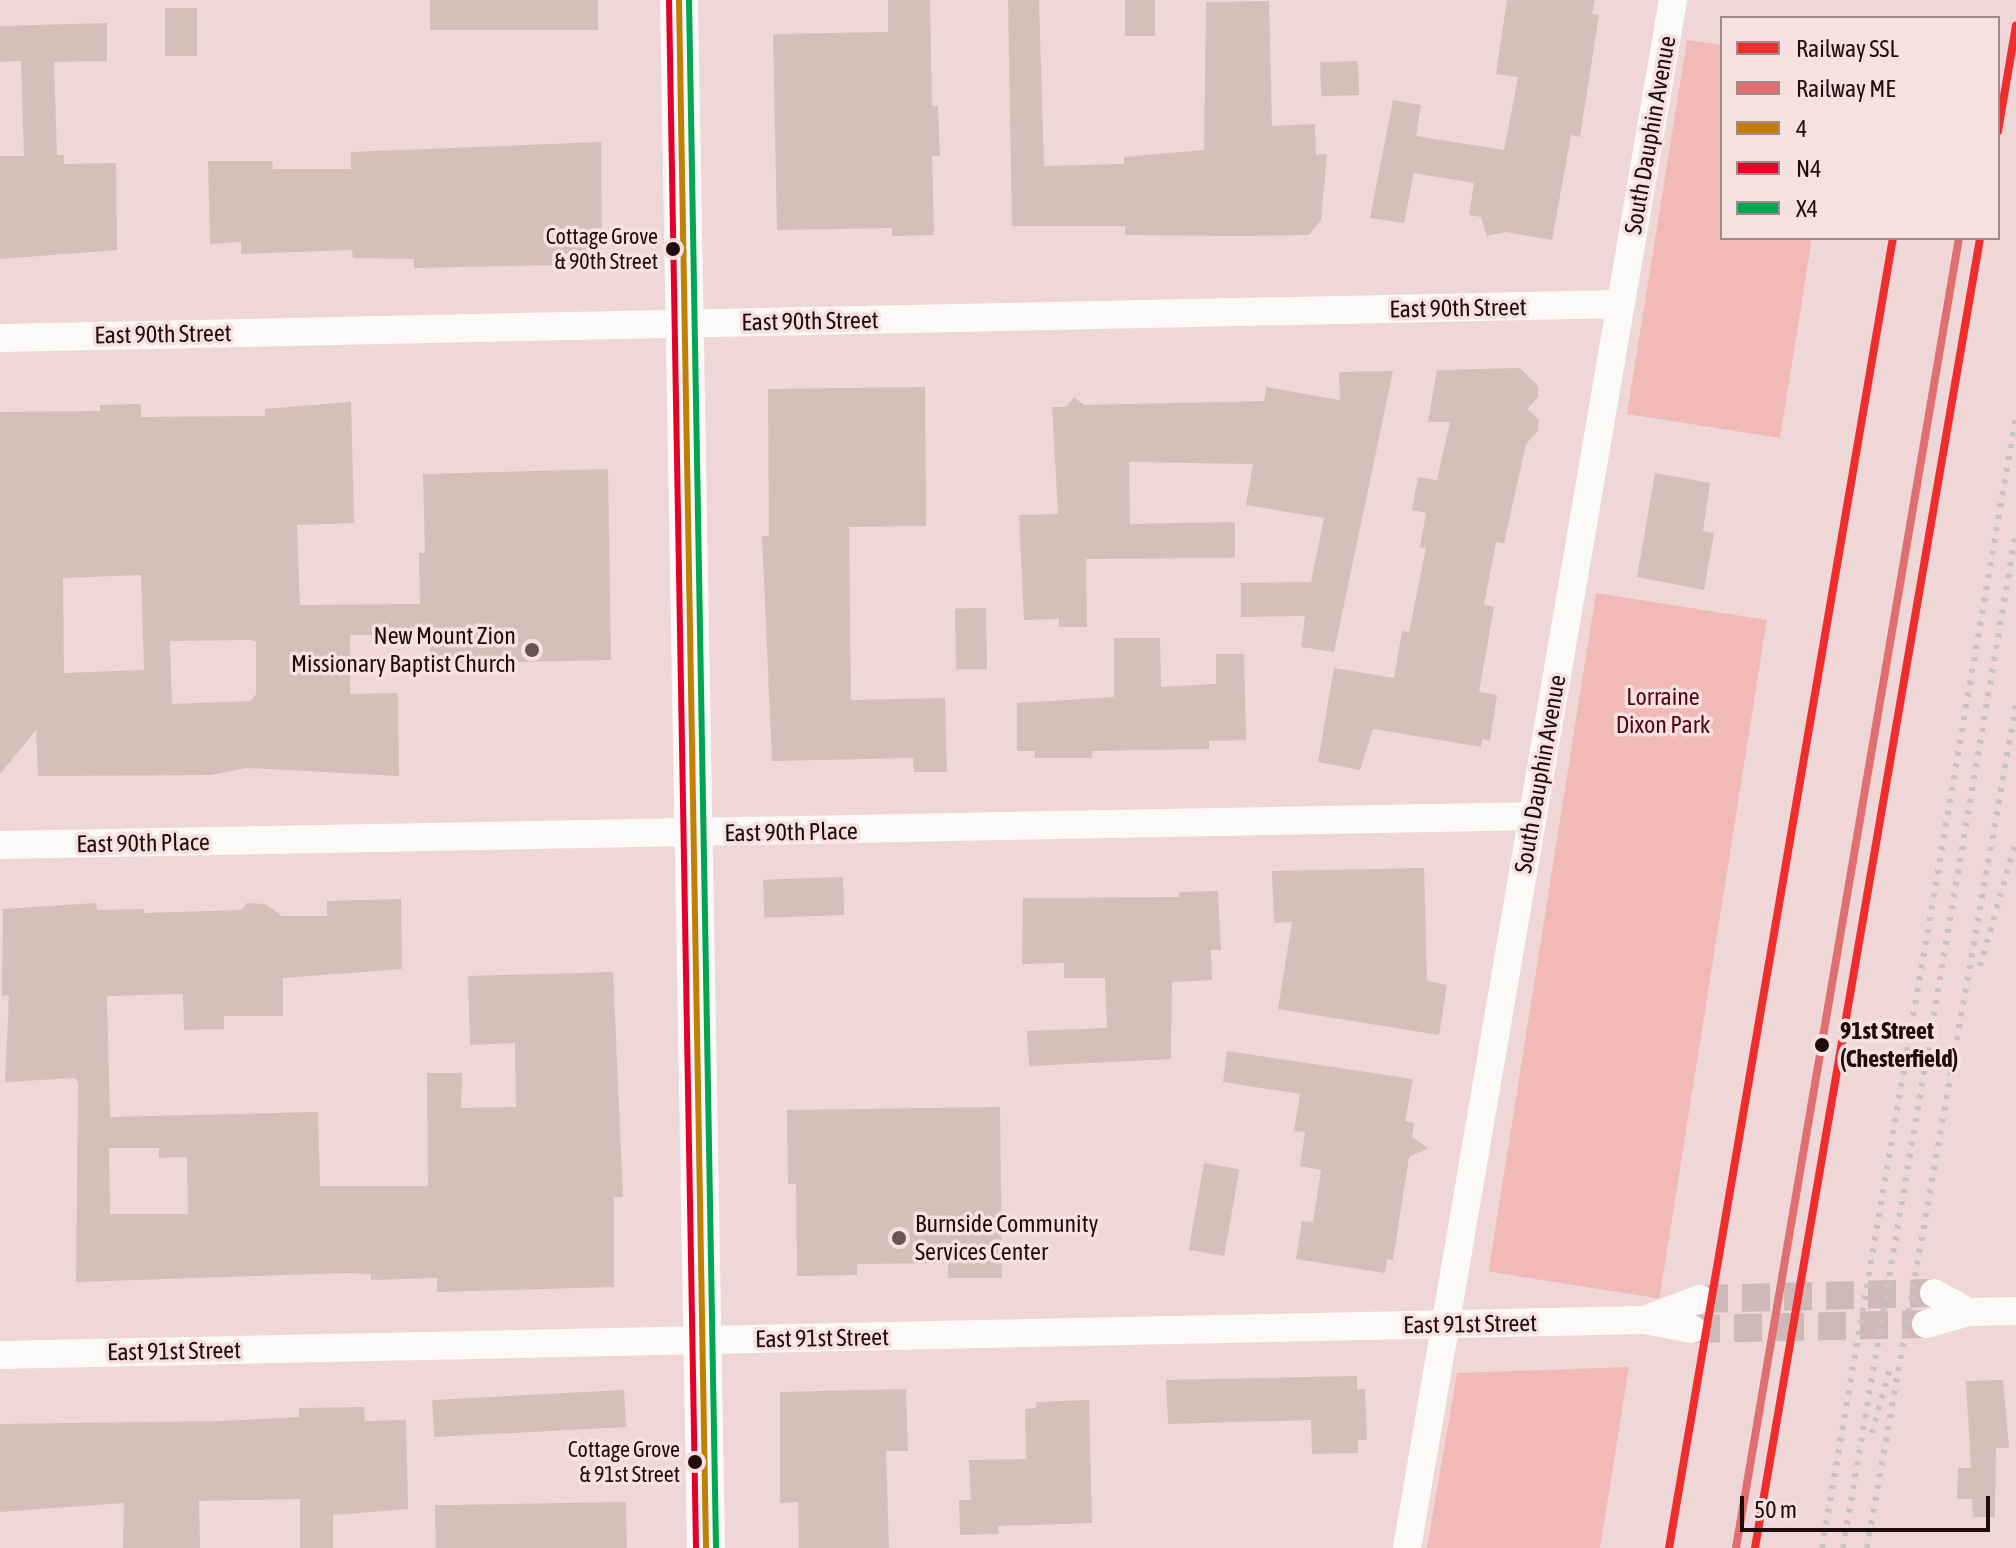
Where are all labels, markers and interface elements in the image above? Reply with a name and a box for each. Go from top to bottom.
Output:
legend [1720,16,2000,240]
street label: South Dauphin Avenue [1618,34,1682,236]
text: Railway SSL [1796,35,1899,62]
text: Railway ME [1796,75,1896,102]
text: 4 [1796,115,1807,142]
text: N4 [1796,155,1821,182]
text: X4 [1796,195,1818,222]
place label: Cottage Grove & 90th Street [546,223,658,274]
marker: Cottage Grove & 90th Street [665,241,681,257]
street label: East 90th Street [1389,292,1527,324]
street label: East 90th Street [741,305,879,337]
street label: East 90th Street [94,318,232,350]
place label: New Mount Zion Missionary Baptist Church [291,622,516,678]
marker: New Mount Zion Missionary Baptist Church [523,641,541,659]
street label: South Dauphin Avenue [1508,673,1572,875]
park label: Lorraine Dixon Park [1616,683,1710,739]
street label: East 90th Place [724,816,858,848]
street label: East 90th Place [76,827,210,859]
place label: 91st Street (Chesterfield) [1840,1017,1958,1073]
marker: 91st Street (Chesterfield) [1811,1034,1833,1056]
place label: Burnside Community Services Center [915,1210,1098,1266]
marker: Burnside Community Services Center [890,1229,908,1247]
street label: East 91st Street [1403,1308,1537,1340]
street label: East 91st Street [755,1322,889,1354]
street label: East 91st Street [107,1335,241,1367]
place label: Cottage Grove & 91st Street [568,1436,680,1488]
marker: Cottage Grove & 91st Street [687,1454,703,1470]
scale bar [1744,1480,1994,1530]
text: 50 m [1754,1496,1797,1523]

